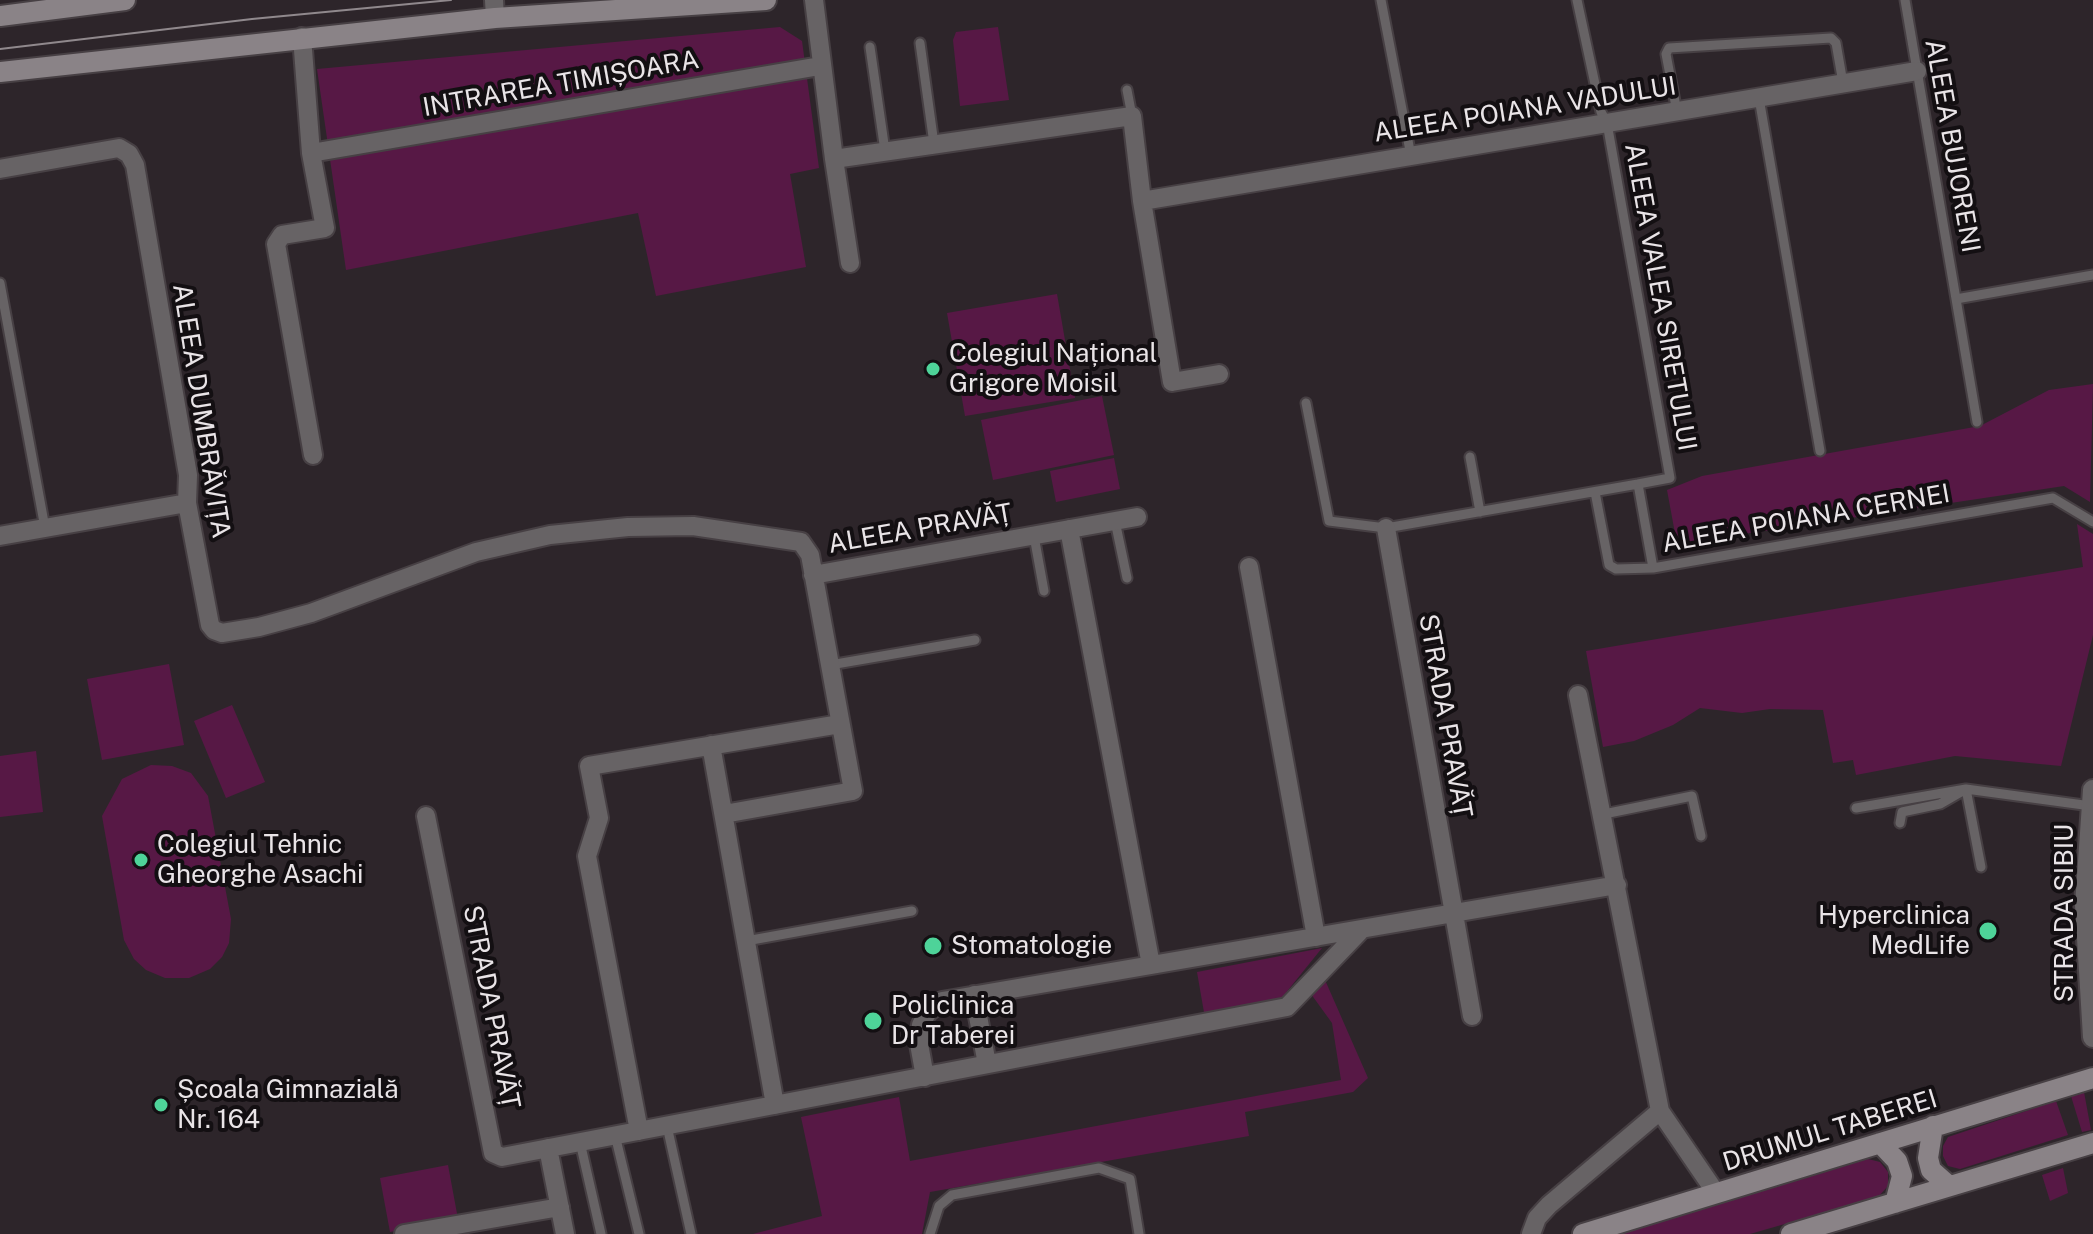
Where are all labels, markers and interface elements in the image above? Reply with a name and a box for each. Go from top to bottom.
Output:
street label: ALEEA BUJORENI [1918,37,1986,255]
street label: INTRAREA TIMIȘOARA [420,44,702,124]
street label: ALEEA POIANA VADULUI [1372,71,1678,149]
street label: ALEEA VALEA SIRETULUI [1618,141,1702,453]
street label: ALEEA DUMBRĂVIȚA [165,282,237,540]
place label: Colegiul Național Grigore Moisil [949,338,1157,400]
marker: Colegiul Național Grigore Moisil [924,360,942,378]
street label: ALEEA POIANA CERNEI [1660,478,1952,560]
street label: ALEEA PRAVĂȚ [826,497,1014,561]
street label: STRADA PRAVĂȚ [1412,612,1478,820]
street label: STRADA SIBIU [2049,824,2081,1002]
place label: Colegiul Tehnic Gheorghe Asachi [157,829,363,890]
marker: Colegiul Tehnic Gheorghe Asachi [132,851,150,869]
place label: Hyperclinica MedLife [1818,900,1970,962]
street label: STRADA PRAVĂȚ [456,903,526,1111]
marker: Hyperclinica MedLife [1977,920,1999,942]
place label: Stomatologie [951,930,1112,962]
marker: Stomatologie [922,935,944,957]
place label: Policlinica Dr Taberei [891,990,1015,1052]
marker: Policlinica Dr Taberei [862,1010,884,1032]
place label: Școala Gimnazială Nr. 164 [177,1074,399,1136]
street label: DRUMUL TABEREI [1719,1084,1941,1178]
marker: Școala Gimnazială Nr. 164 [152,1096,170,1114]

